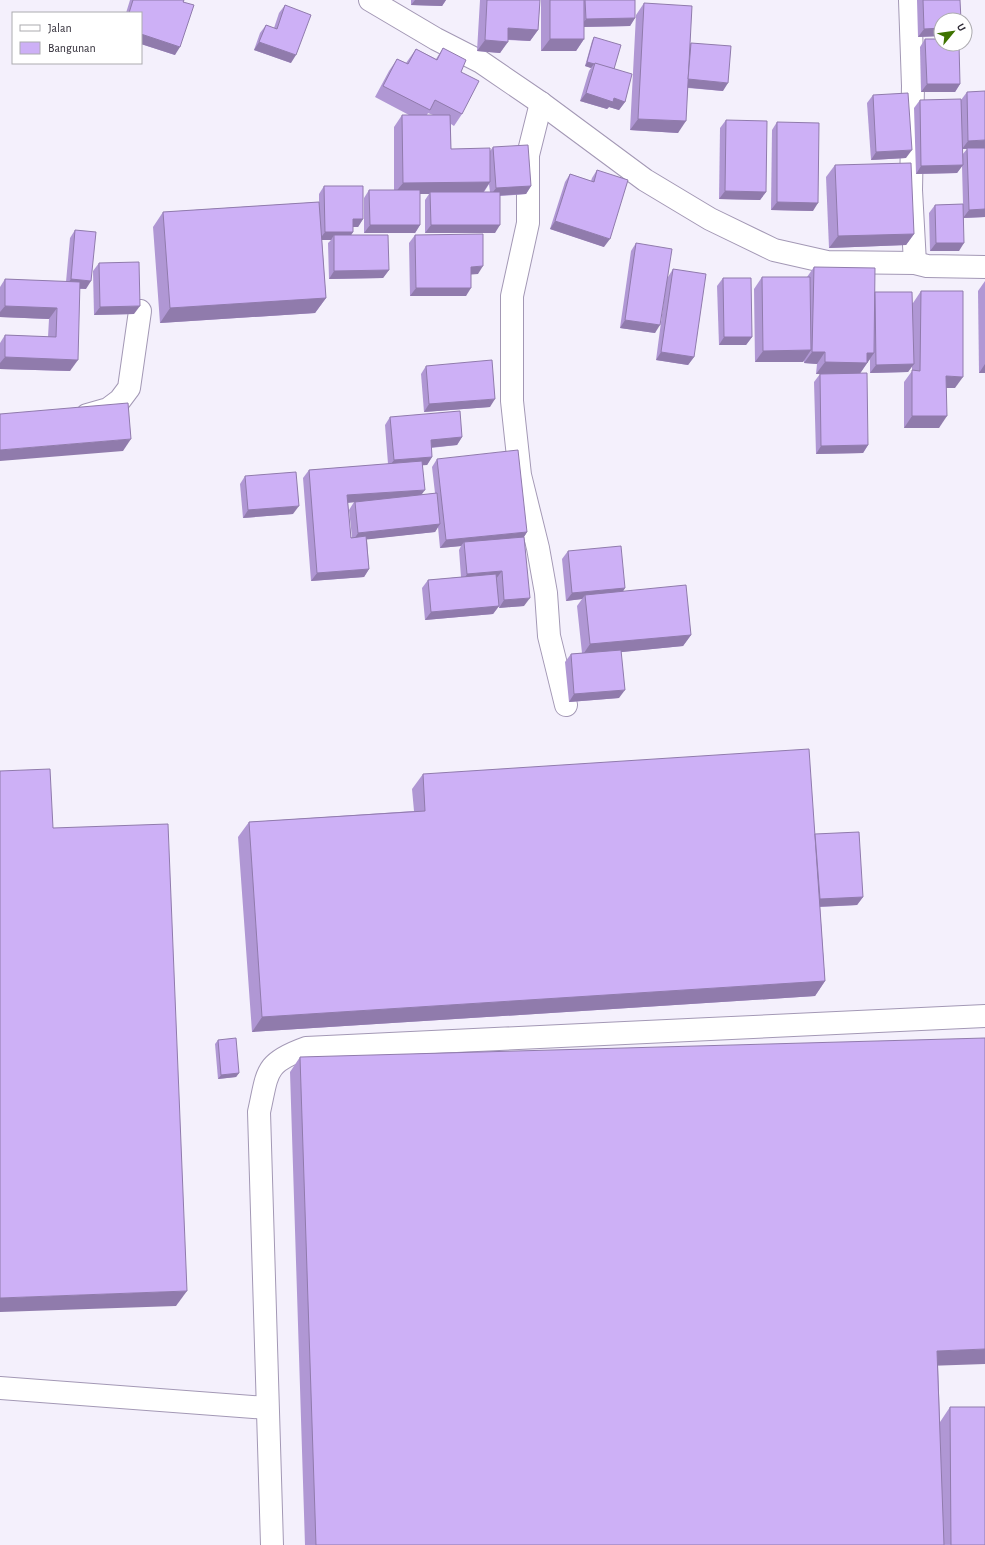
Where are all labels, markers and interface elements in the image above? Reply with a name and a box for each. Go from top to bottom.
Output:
legend [12,12,142,64]
north arrow [933,12,973,52]
text: Jalan [48,22,72,34]
text: U [955,22,968,33]
text: Bangunan [48,42,96,54]

